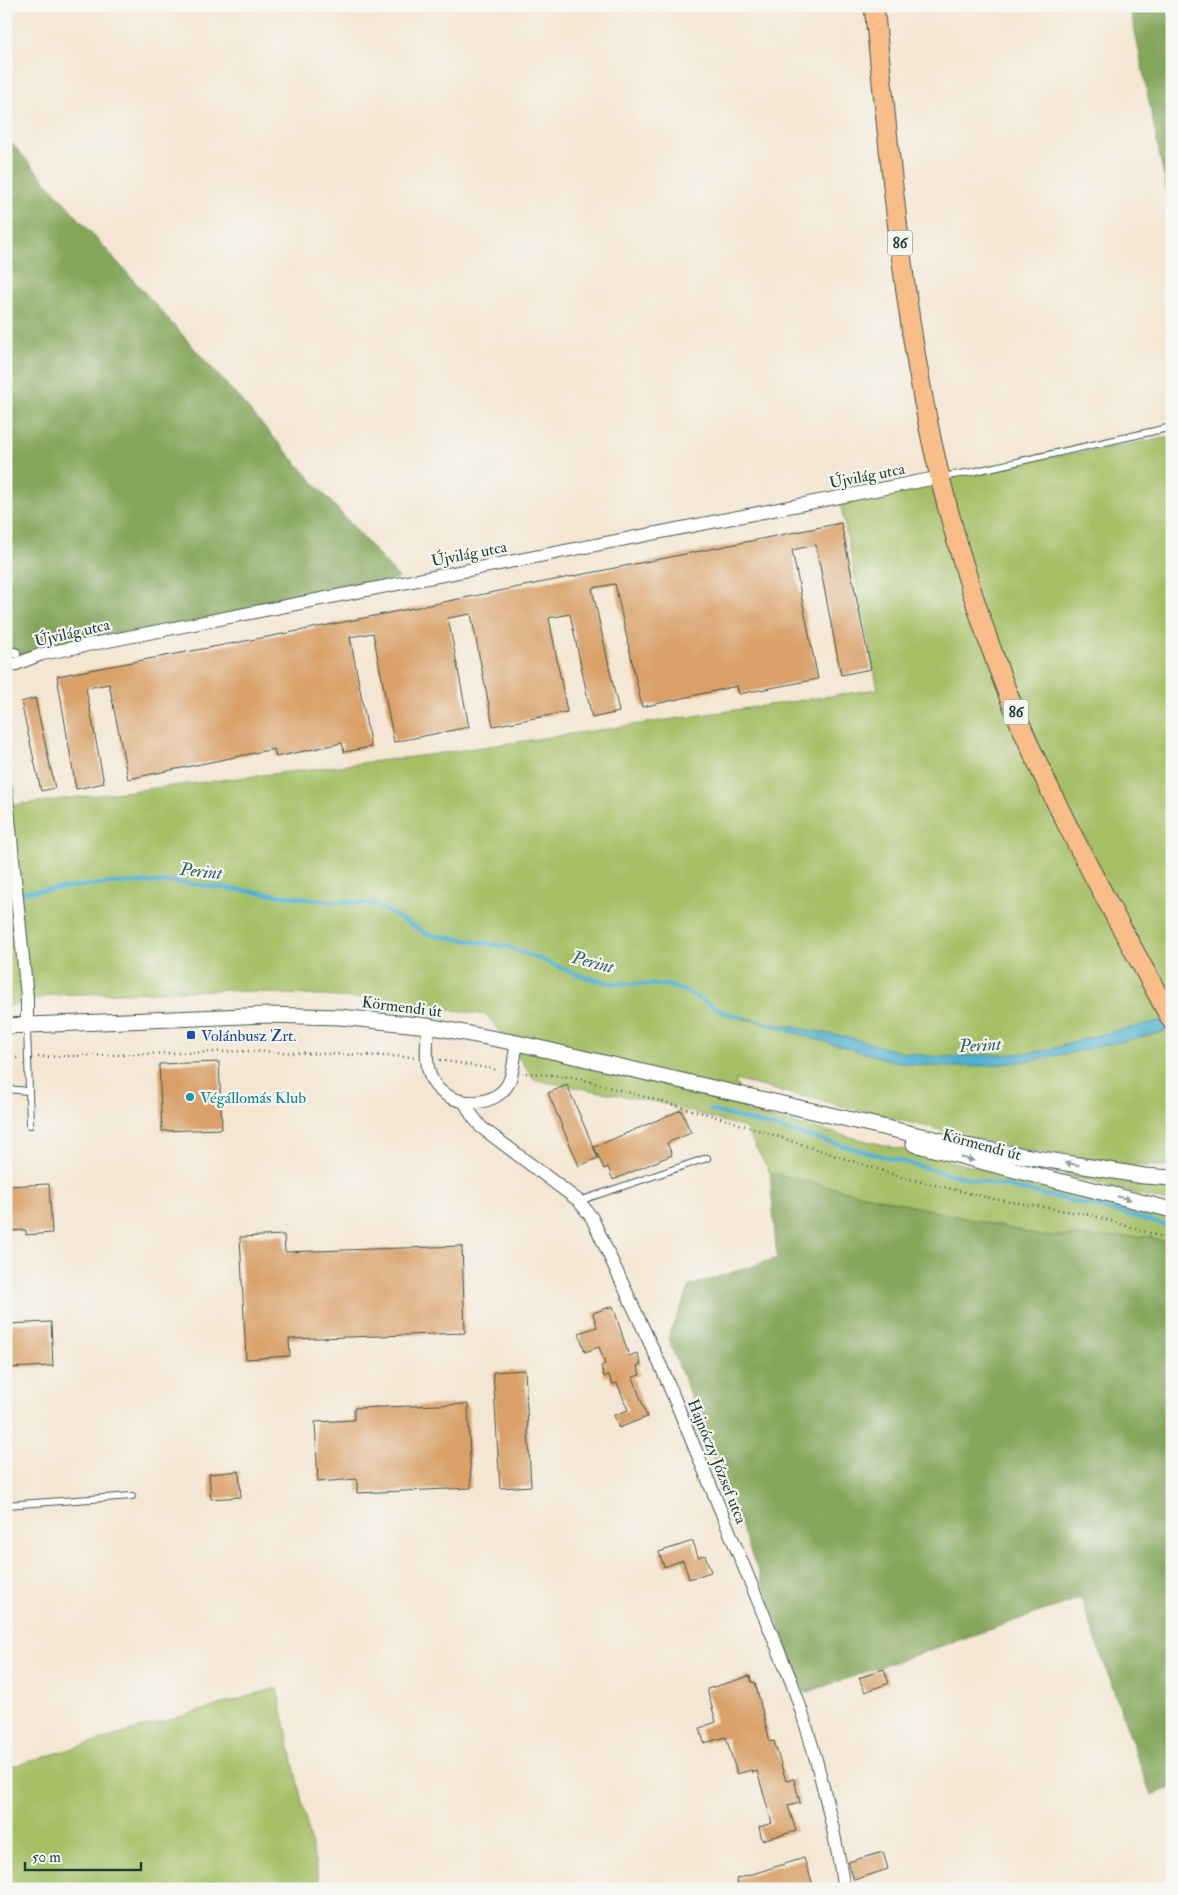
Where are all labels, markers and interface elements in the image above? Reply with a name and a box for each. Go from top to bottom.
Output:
road number: 86 [888,230,912,256]
street label: Újvilág utca [828,458,907,493]
street label: Újvilág utca [430,536,509,571]
street label: Újvilág utca [32,614,112,651]
road number: 86 [1004,700,1028,724]
water label: Perint [178,858,224,885]
water label: Perint [569,946,617,979]
street label: Körmendi út [361,992,443,1022]
place label: Volánbusz Zrt. [201,1026,296,1046]
marker: Volánbusz Zrt. [185,1029,197,1041]
water label: Perint [957,1033,1003,1058]
place label: Végállomás Klub [200,1088,306,1108]
marker: Végállomás Klub [184,1091,196,1103]
street label: Körmendi út [940,1125,1023,1165]
one-way arrow [959,1155,974,1163]
one-way arrow [1063,1159,1079,1167]
one-way arrow [1117,1194,1132,1202]
street label: Hajnóczy József utca [682,1396,751,1527]
scale bar [25,1840,141,1872]
text: 50 m [32,1848,61,1867]

